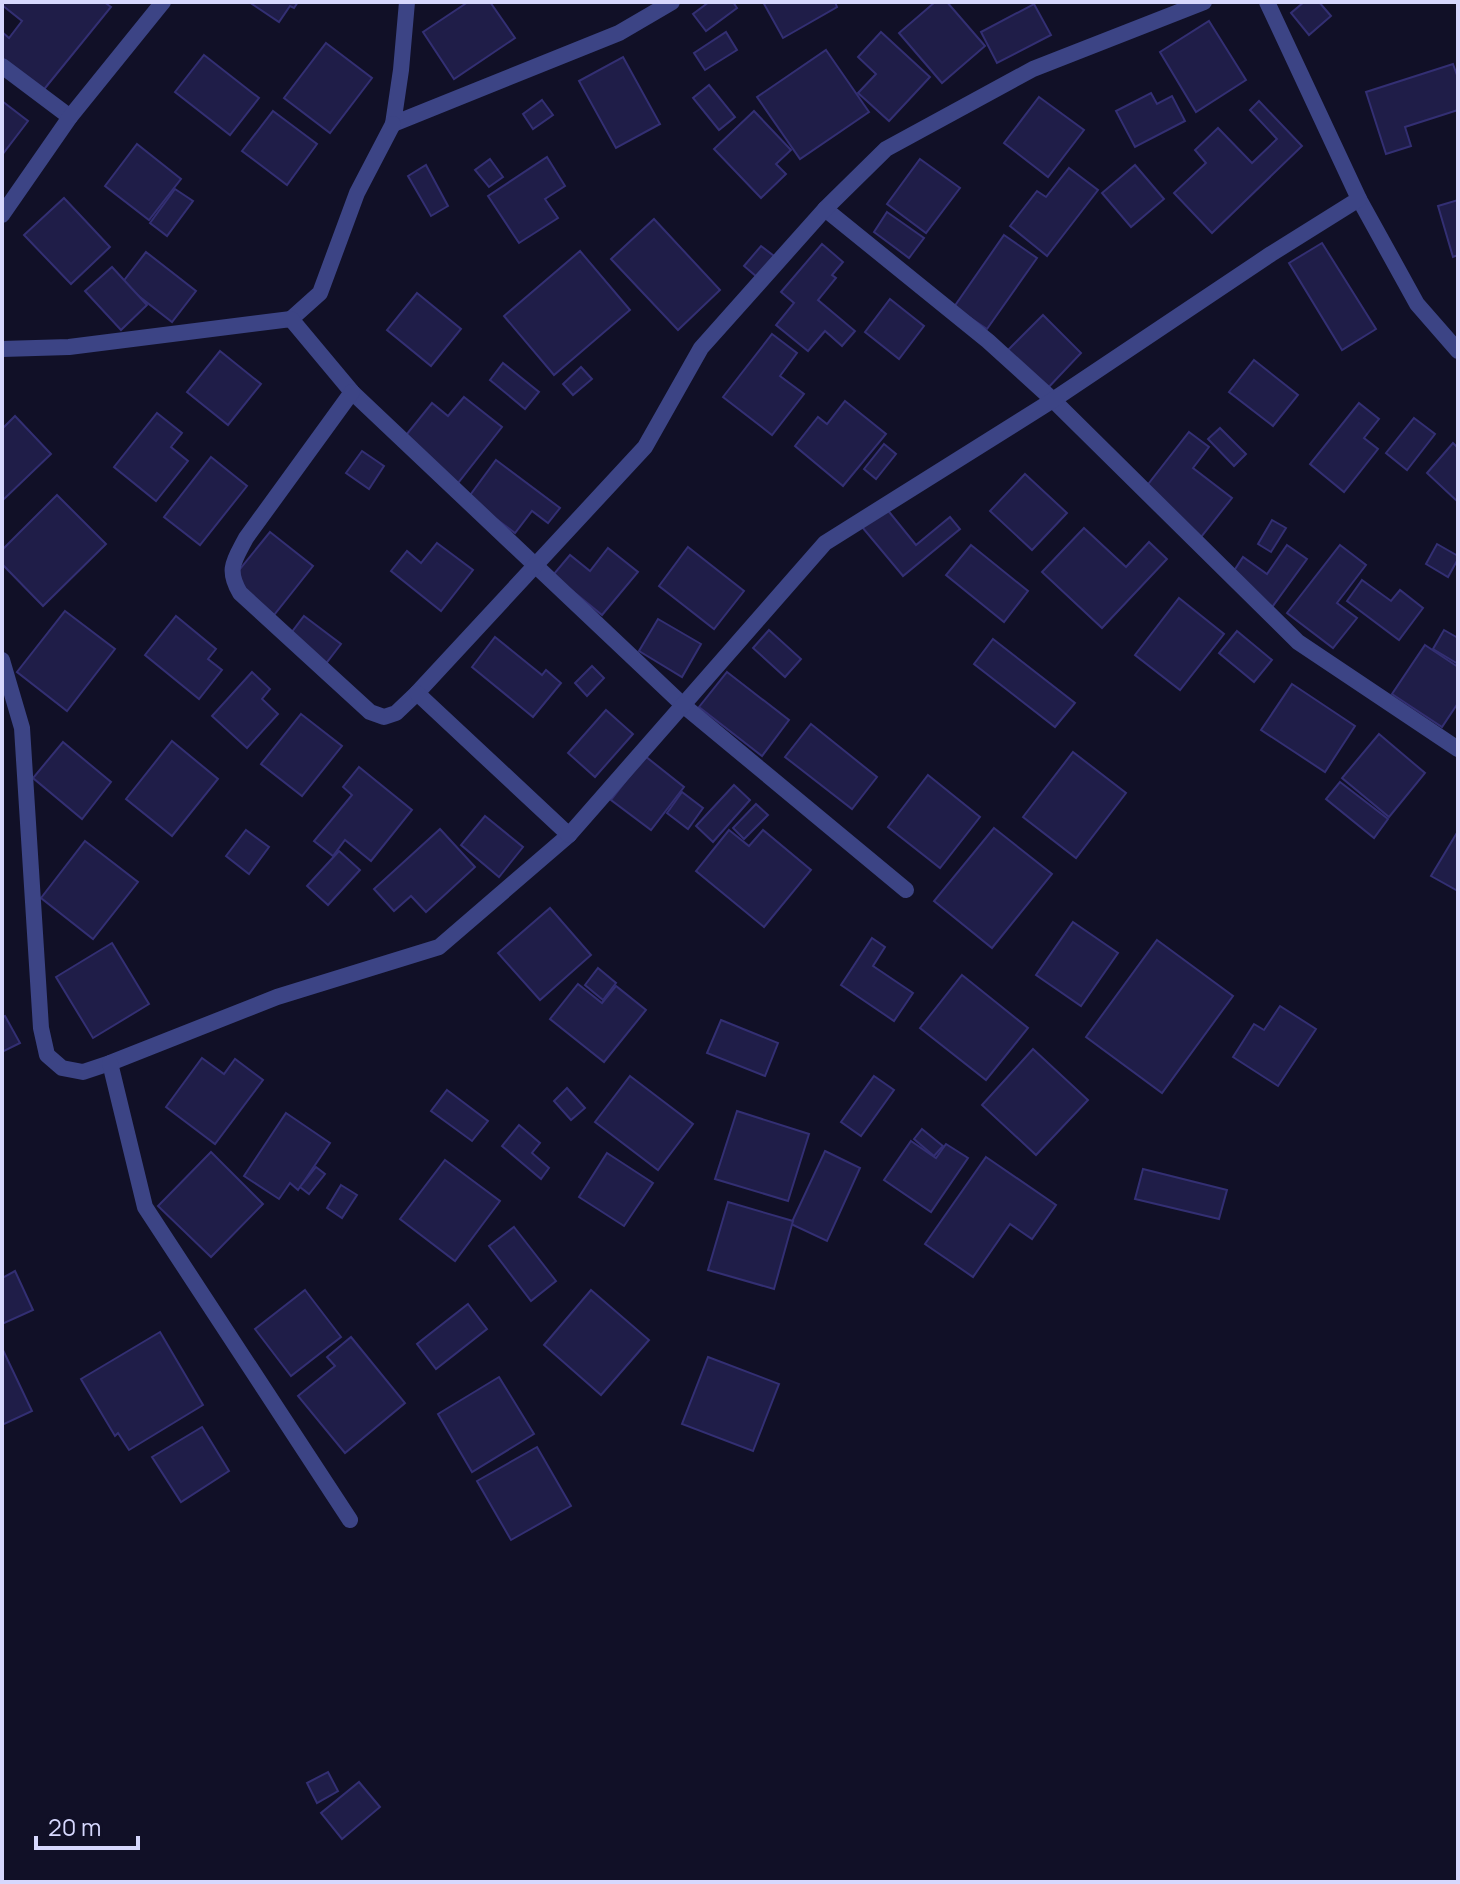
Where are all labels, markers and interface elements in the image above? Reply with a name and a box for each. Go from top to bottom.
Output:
scale bar [36,1800,138,1850]
text: 20 m [48,1810,101,1843]

